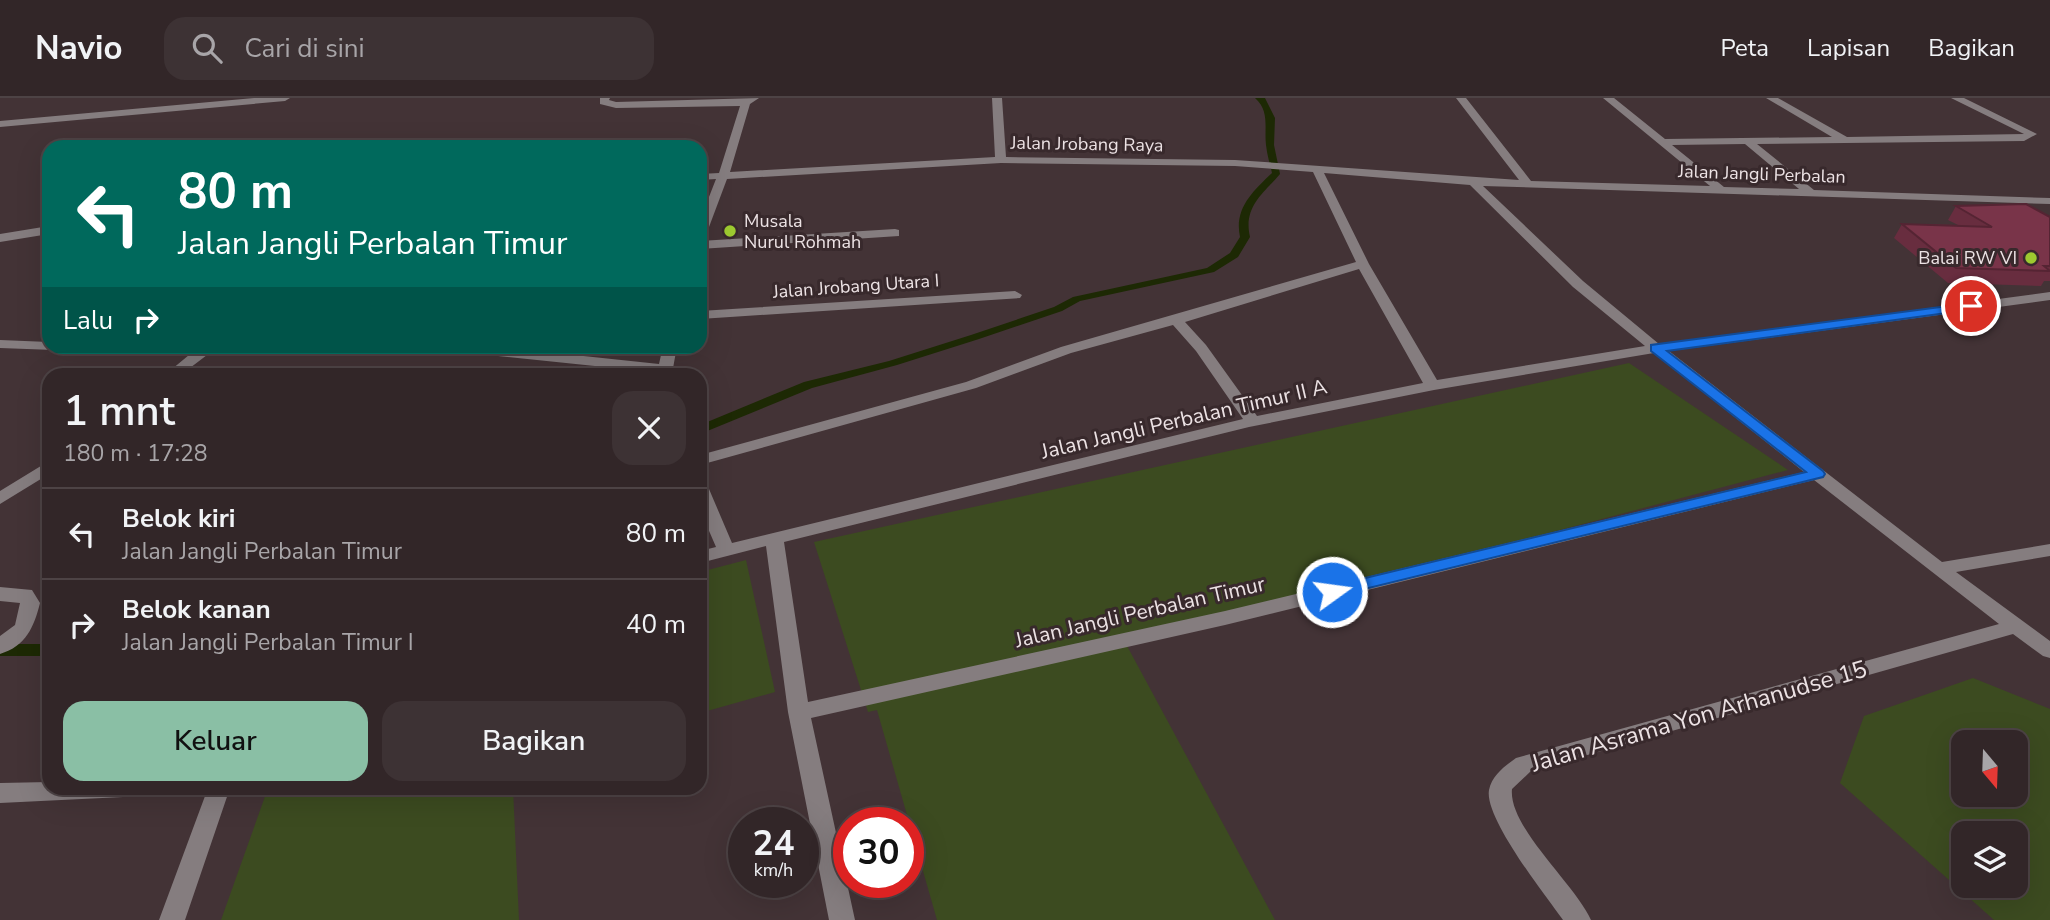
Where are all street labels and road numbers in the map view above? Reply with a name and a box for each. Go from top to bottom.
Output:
street label: Jalan Jrobang Raya [1009,131,1164,157]
street label: Jalan Jangli Perbalan [1677,159,1846,189]
street label: Jalan Jrobang Utara I [771,268,940,304]
street label: Jalan Jangli Perbalan Timur II A [1037,372,1330,466]
street label: Jalan Jangli Perbalan Timur [1011,570,1268,655]
street label: Jalan Asrama Yon Arhanudse 15 [1526,653,1871,780]

